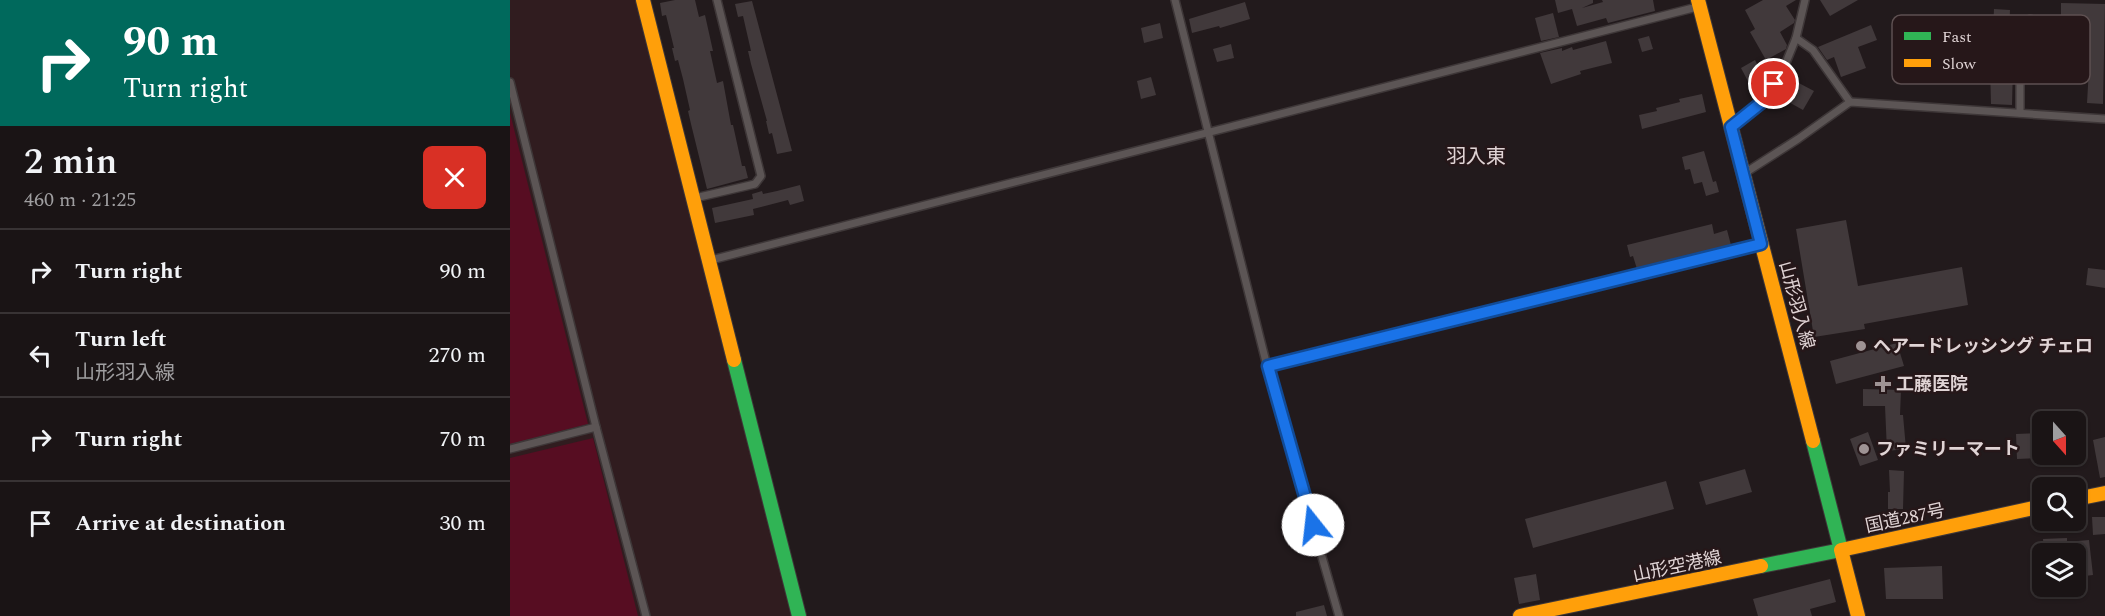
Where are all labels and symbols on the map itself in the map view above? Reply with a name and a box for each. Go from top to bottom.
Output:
legend [1892,15,2090,84]
text: Fast [1942,25,1972,49]
text: Slow [1942,52,1977,76]
pin [1748,58,1799,109]
district label: 羽入東 [1446,142,1506,172]
street label: 山形羽入線 [1772,258,1821,352]
place label: ヘアードレッシング チェロ [1873,333,2092,360]
marker: ヘアードレッシング チェロ [1854,339,1868,353]
place label: 工藤医院 [1896,371,1968,398]
marker: 工藤医院 [1874,375,1892,393]
north arrow [2032,411,2086,465]
place label: ファミリーマート [1876,436,2020,463]
marker: ファミリーマート [1857,442,1871,456]
position arrow [1281,493,1345,557]
street label: 国道287号 [1863,497,1948,540]
street label: 山形空港線 [1630,544,1724,589]

